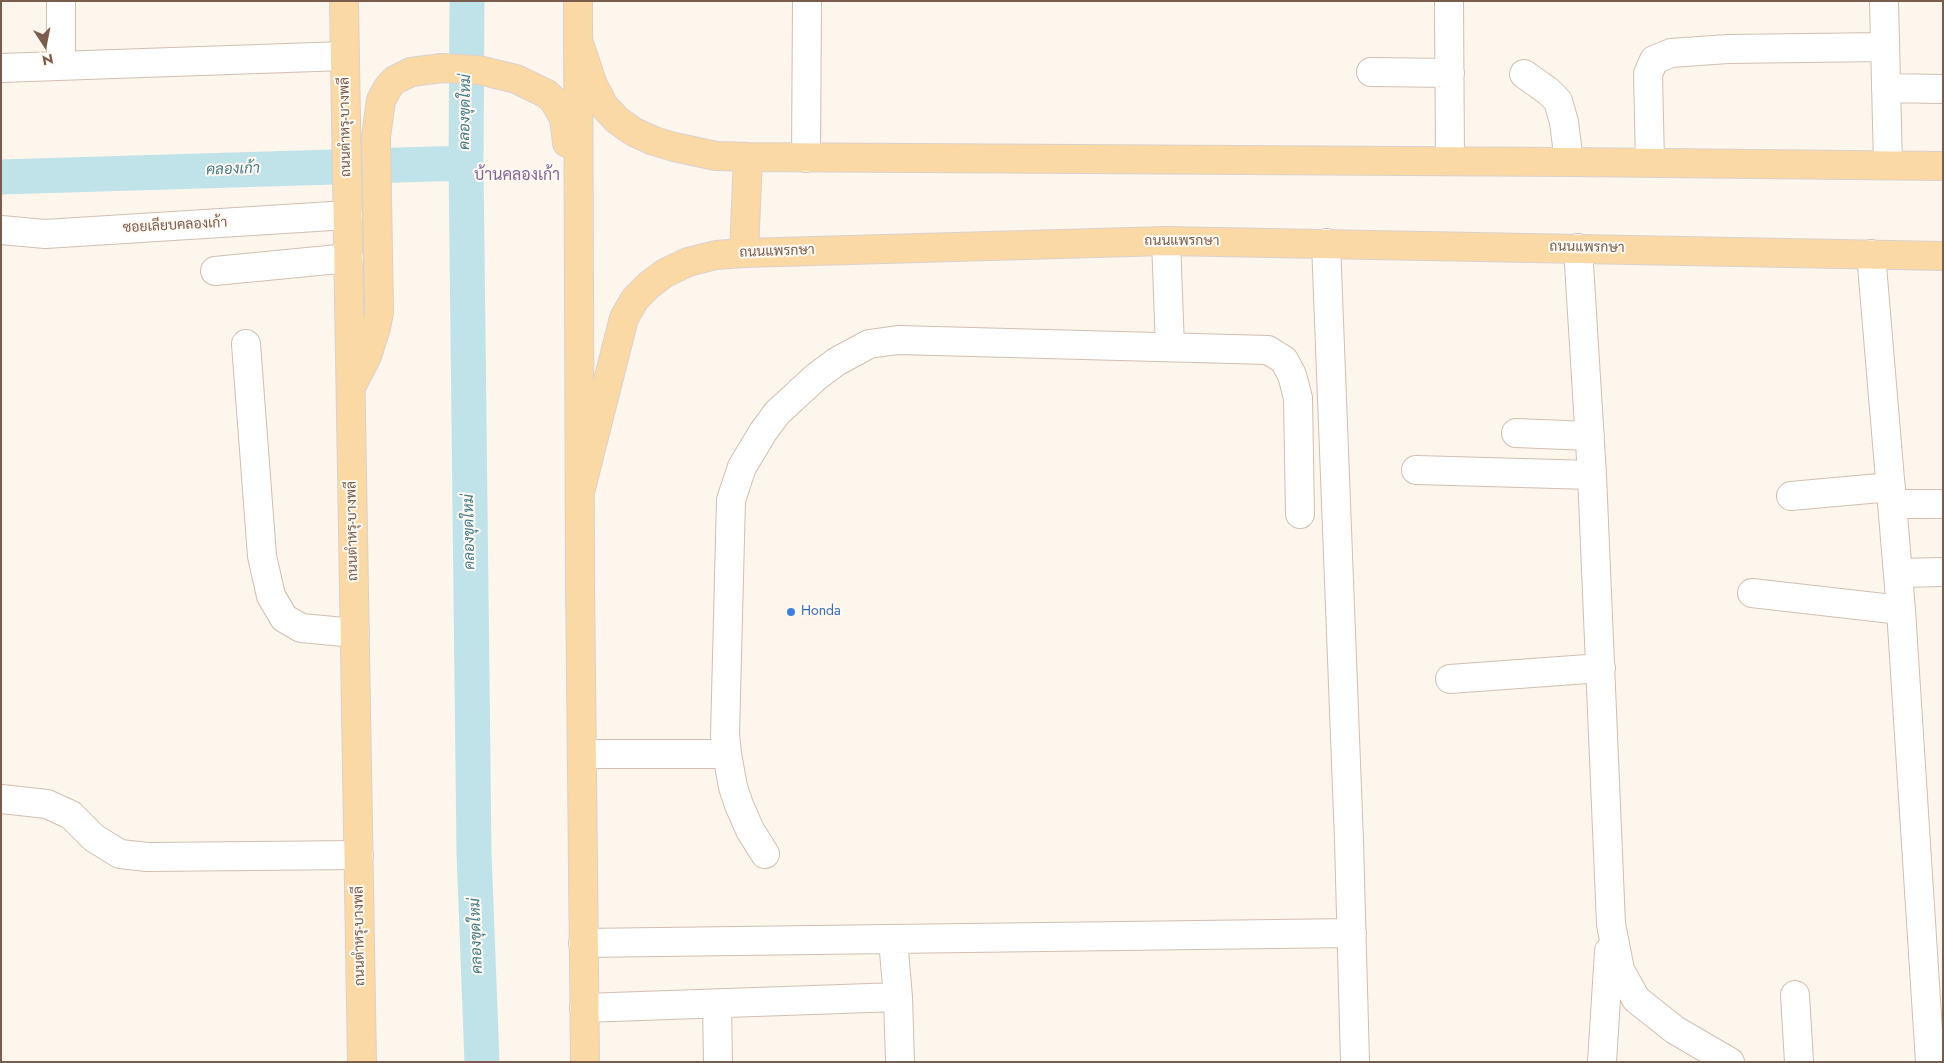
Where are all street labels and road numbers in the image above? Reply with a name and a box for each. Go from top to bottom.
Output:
street label: ถนนตำหรุ-บางพลี [337,77,355,177]
street label: ซอยเลียบคลองเก้า [122,215,228,237]
street label: ถนนแพรกษา [1144,234,1220,250]
street label: ถนนแพรกษา [1549,239,1625,257]
street label: ถนนแพรกษา [739,242,815,262]
street label: ถนนตำหรุ-บางพลี [344,481,362,581]
street label: ถนนตำหรุ-บางพลี [351,886,369,986]

